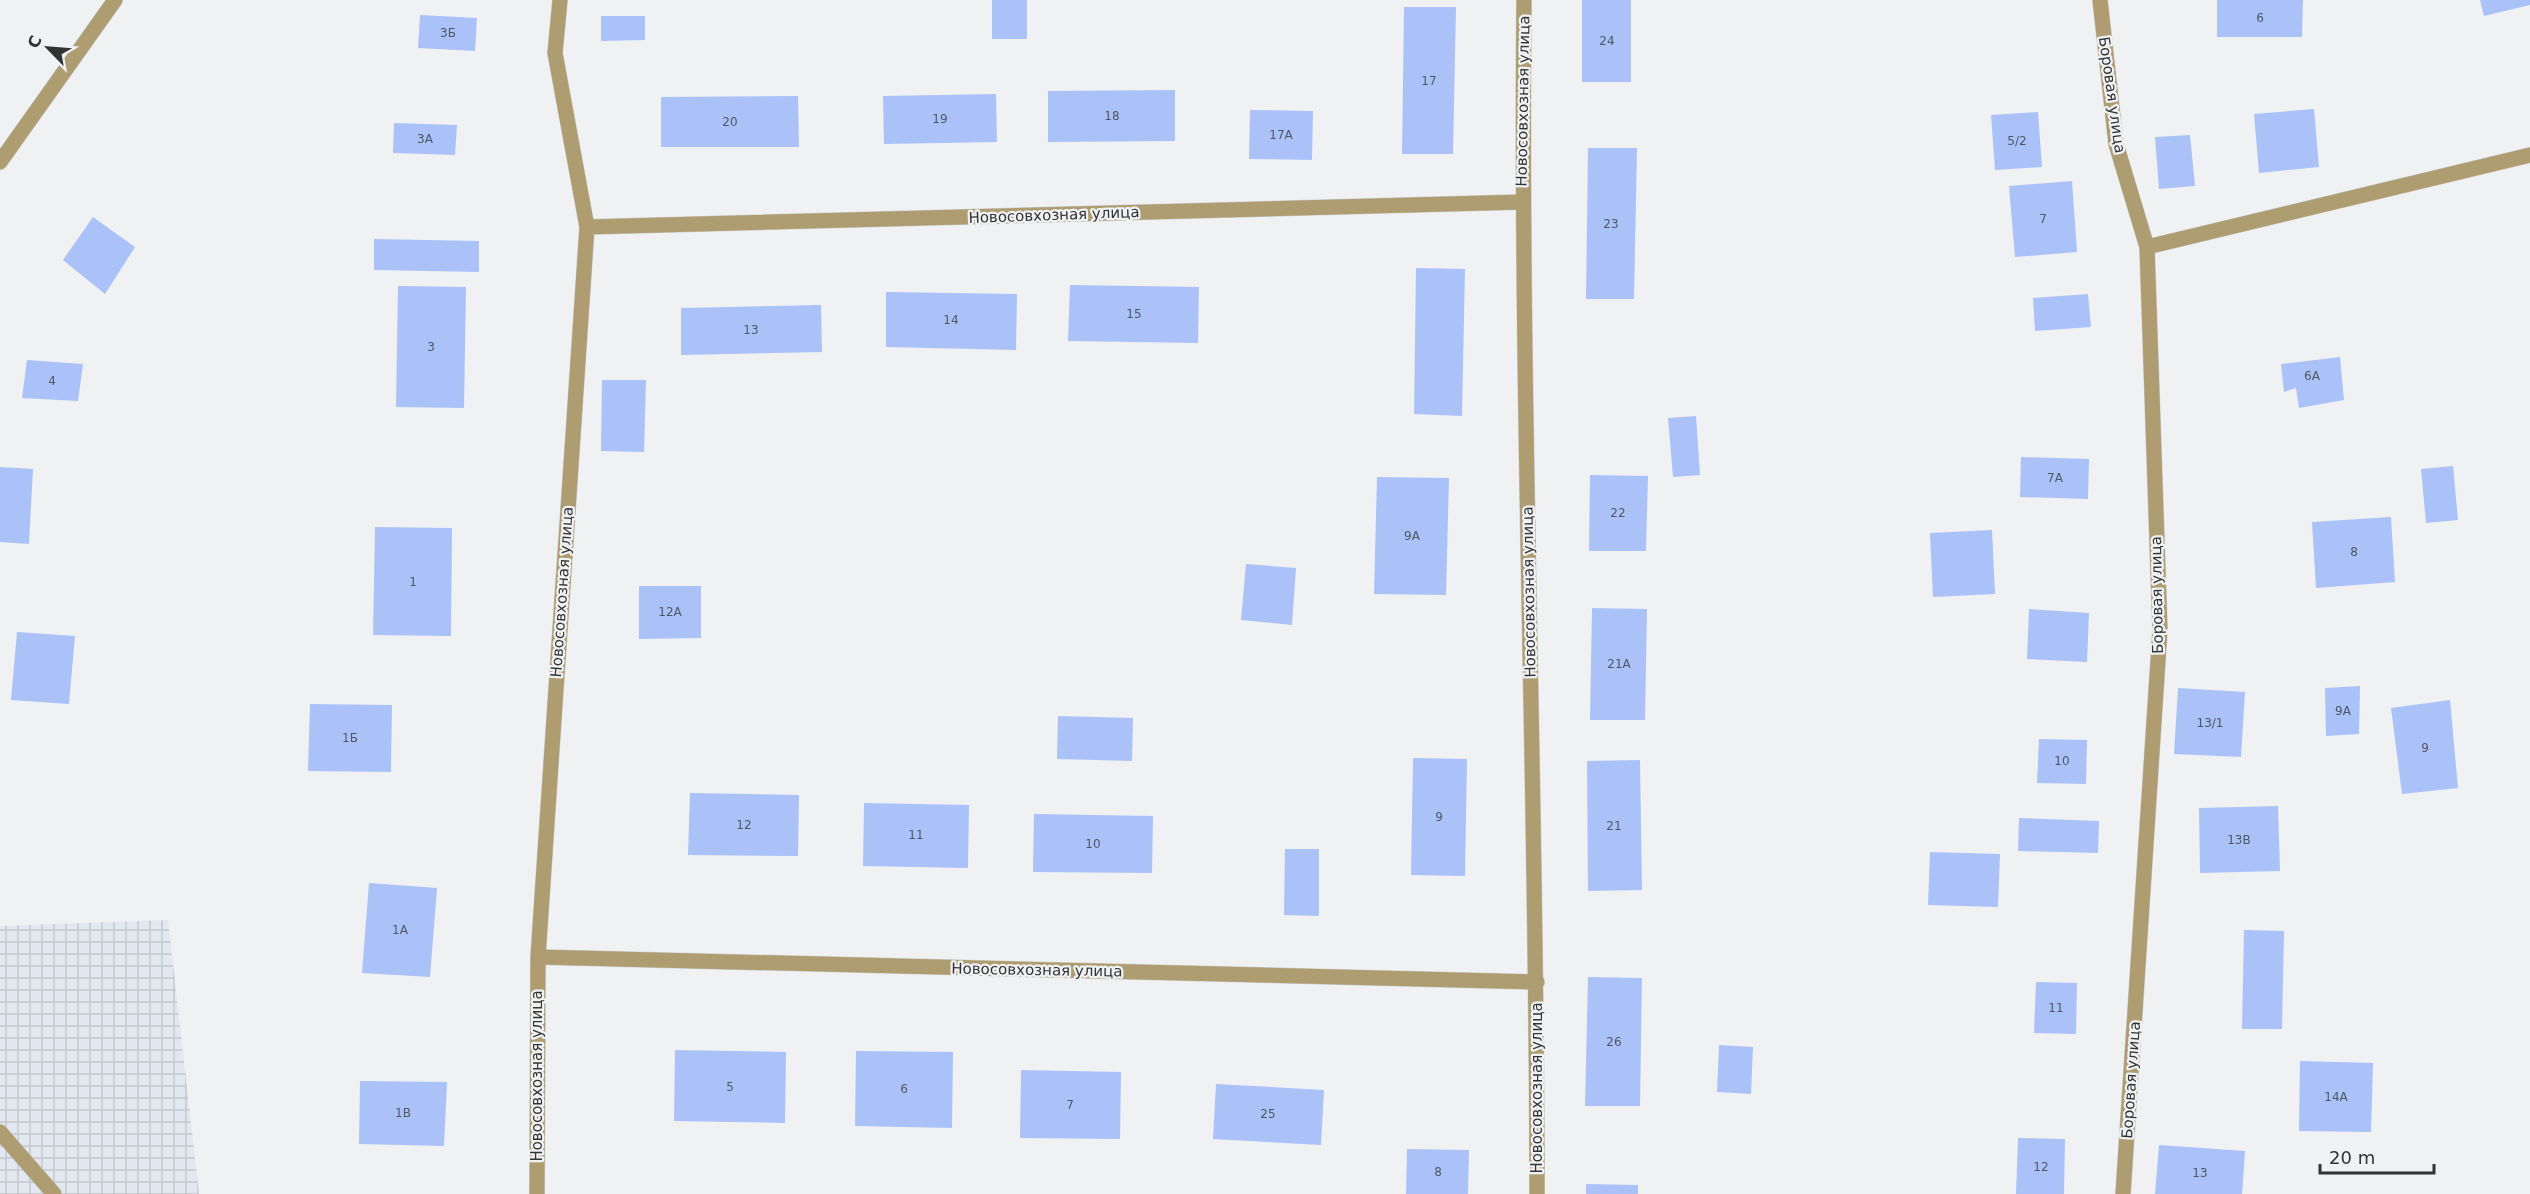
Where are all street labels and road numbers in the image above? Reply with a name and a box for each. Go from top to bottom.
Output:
street label: Новосовхозная улица [1513,15,1533,187]
street label: Боровая улица [2095,36,2129,154]
street label: Новосовхозная улица [968,203,1140,227]
street label: Новосовхозная улица [547,506,577,678]
street label: Новосовхозная улица [1519,506,1539,678]
street label: Боровая улица [2147,536,2167,654]
street label: Новосовхозная улица [951,960,1123,980]
street label: Новосовхозная улица [528,990,546,1162]
street label: Новосовхозная улица [1528,1002,1546,1174]
street label: Боровая улица [2118,1021,2144,1139]

